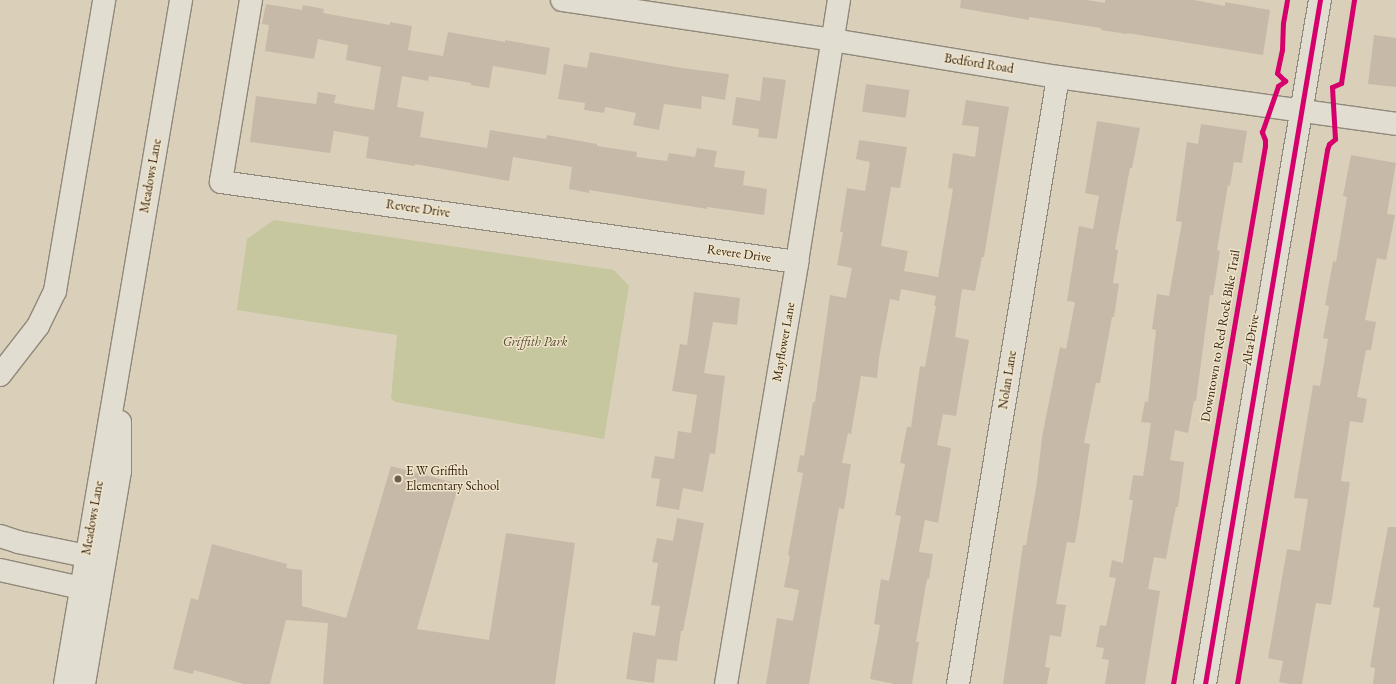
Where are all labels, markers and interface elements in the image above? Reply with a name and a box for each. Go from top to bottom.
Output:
street label: Bedford Road [943,51,1015,77]
street label: Meadows Lane [137,138,165,214]
street label: Revere Drive [385,197,451,221]
street label: Revere Drive [706,242,772,266]
street label: Downtown to Red Rock Bike Trail [1198,249,1244,423]
street label: Mayflower Lane [769,301,799,383]
street label: Alta Drive [1239,313,1263,367]
park label: Griffith Park [503,334,567,350]
street label: Nolan Lane [996,350,1020,410]
place label: E W Griffith Elementary School [406,464,499,495]
marker: E W Griffith Elementary School [393,474,403,484]
street label: Meadows Lane [79,480,107,556]

